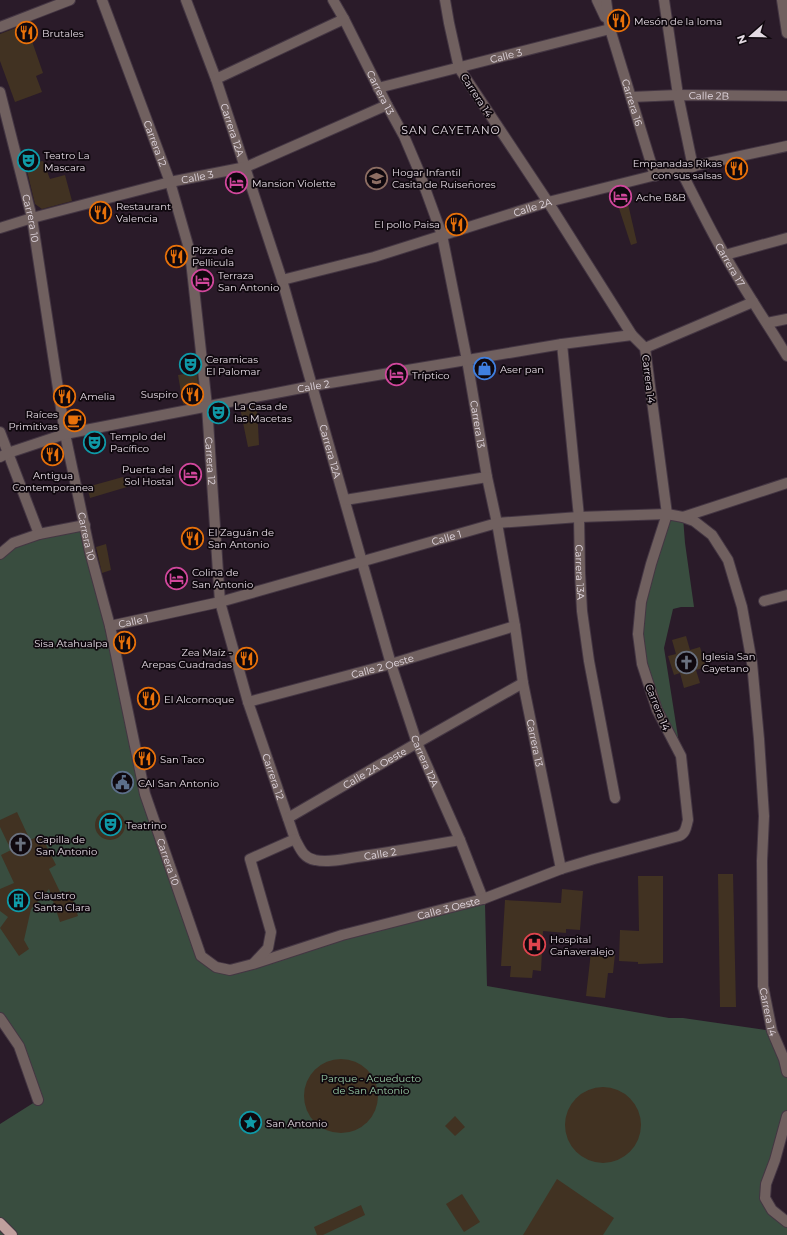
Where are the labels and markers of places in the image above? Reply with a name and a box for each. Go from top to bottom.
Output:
restaurant icon: Mesón de la loma [605,8,631,34]
place label: Mesón de la loma [634,15,722,28]
restaurant icon: Brutales [13,20,39,46]
place label: Brutales [42,27,84,40]
theatre icon: Teatro La Mascara [15,148,41,174]
place label: Teatro La Mascara [44,149,90,174]
restaurant icon: Empanadas Rikas con sus salsas [724,156,750,182]
place label: Empanadas Rikas con sus salsas [633,157,722,182]
school or university icon: Hogar Infantil Casita de Ruiseñores [364,165,390,191]
place label: Hogar Infantil Casita de Ruiseñores [392,166,496,191]
hotel icon: Mansion Violette [224,170,250,196]
place label: Mansion Violette [252,177,336,190]
hotel icon: Ache B&B [607,184,633,210]
place label: Ache B&B [636,191,686,204]
restaurant icon: Restaurant Valencia [88,199,114,225]
place label: Restaurant Valencia [116,200,171,225]
restaurant icon: El pollo Paisa [443,211,469,237]
place label: El pollo Paisa [374,218,440,231]
restaurant icon: Pizza de Pellicula [164,243,190,269]
place label: Pizza de Pellicula [192,244,234,269]
hotel icon: Terraza San Antonio [189,268,215,294]
place label: Terraza San Antonio [218,269,279,294]
theatre icon: Ceramicas El Palomar [177,352,203,378]
place label: Ceramicas El Palomar [206,353,260,378]
shop icon: Aser pan [471,356,497,382]
hotel icon: Tríptico [383,362,409,388]
place label: Aser pan [500,363,544,376]
place label: Tríptico [412,369,450,382]
restaurant icon: Suspiro [180,381,206,407]
restaurant icon: Amelia [51,383,77,409]
place label: Suspiro [141,388,178,401]
place label: Amelia [80,390,115,403]
theatre icon: La Casa de las Macetas [205,399,231,425]
place label: La Casa de las Macetas [234,400,292,425]
cafe icon: Raíces Primitivas [61,407,87,433]
place label: Raíces Primitivas [8,408,58,433]
theatre icon: Templo del Pacífico [81,429,107,455]
place label: Templo del Pacífico [110,430,166,455]
restaurant icon: Antigua Contemporanea [40,442,66,468]
hotel icon: Puerta del Sol Hostal [177,462,203,488]
place label: Puerta del Sol Hostal [122,463,174,488]
place label: Antigua Contemporanea [12,469,94,494]
restaurant icon: El Zaguán de San Antonio [180,525,206,551]
place label: El Zaguán de San Antonio [208,526,274,551]
hotel icon: Colina de San Antonio [163,565,189,591]
place label: Colina de San Antonio [192,566,253,591]
restaurant icon: Sisa Atahualpa [111,630,137,656]
place label: Sisa Atahualpa [34,637,108,650]
restaurant icon: Zea Maíz - Arepas Cuadradas [234,645,260,671]
place label: Zea Maíz - Arepas Cuadradas [141,646,232,671]
church icon: Iglesia San Cayetano [674,649,700,675]
place label: Iglesia San Cayetano [702,650,756,675]
restaurant icon: El Alcornoque [135,686,161,712]
place label: El Alcornoque [164,693,234,706]
restaurant icon: San Taco [132,746,158,772]
place label: San Taco [160,753,205,766]
public building icon: CAI San Antonio [109,770,135,796]
place label: CAI San Antonio [138,777,219,790]
theatre icon: Teatrino [97,812,123,838]
place label: Teatrino [126,819,167,832]
church icon: Capilla de San Antonio [7,832,33,858]
place label: Capilla de San Antonio [36,833,97,858]
building icon: Claustro Santa Clara [6,888,32,914]
place label: Claustro Santa Clara [34,889,90,914]
hospital icon: Hospital Cañaveralejo [522,932,548,958]
place label: Hospital Cañaveralejo [550,933,614,958]
place icon: San Antonio [237,1110,263,1136]
place label: San Antonio [266,1117,327,1130]

